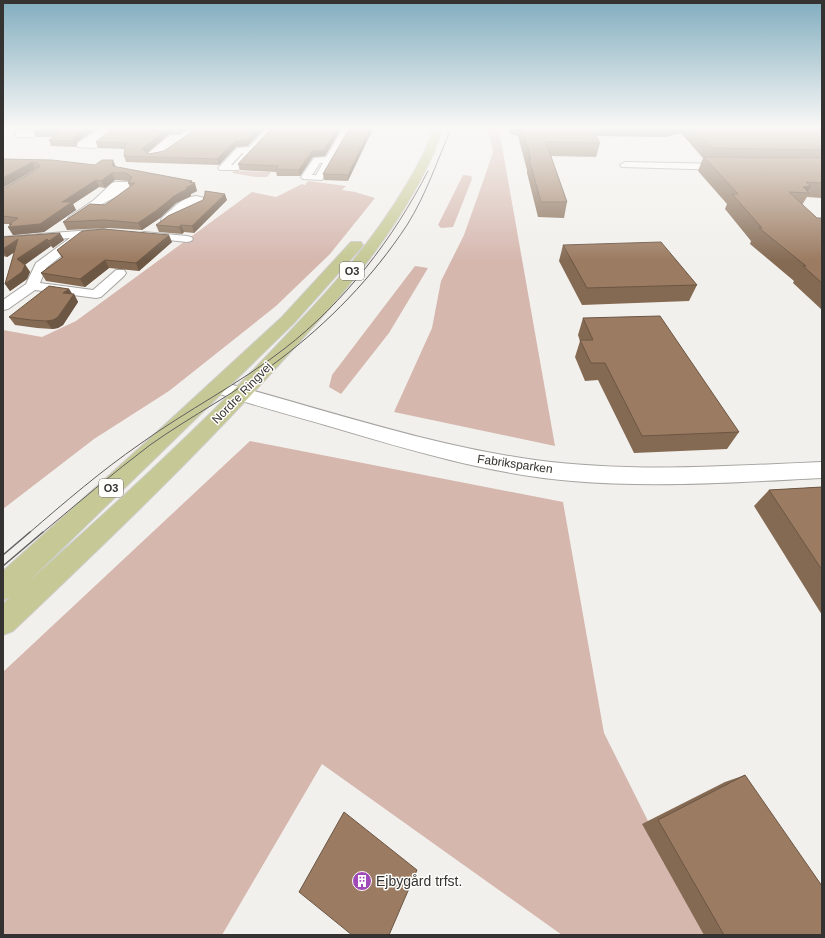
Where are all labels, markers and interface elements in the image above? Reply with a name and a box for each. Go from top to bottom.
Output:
road number: O3 [340,262,364,280]
street label: Nordre Ringvej [209,359,275,427]
street label: Fabriksparken [476,452,554,476]
road number: O3 [99,479,123,497]
building icon: Ejbygård trfst. [351,870,373,892]
place label: Ejbygård trfst. [376,873,462,889]

